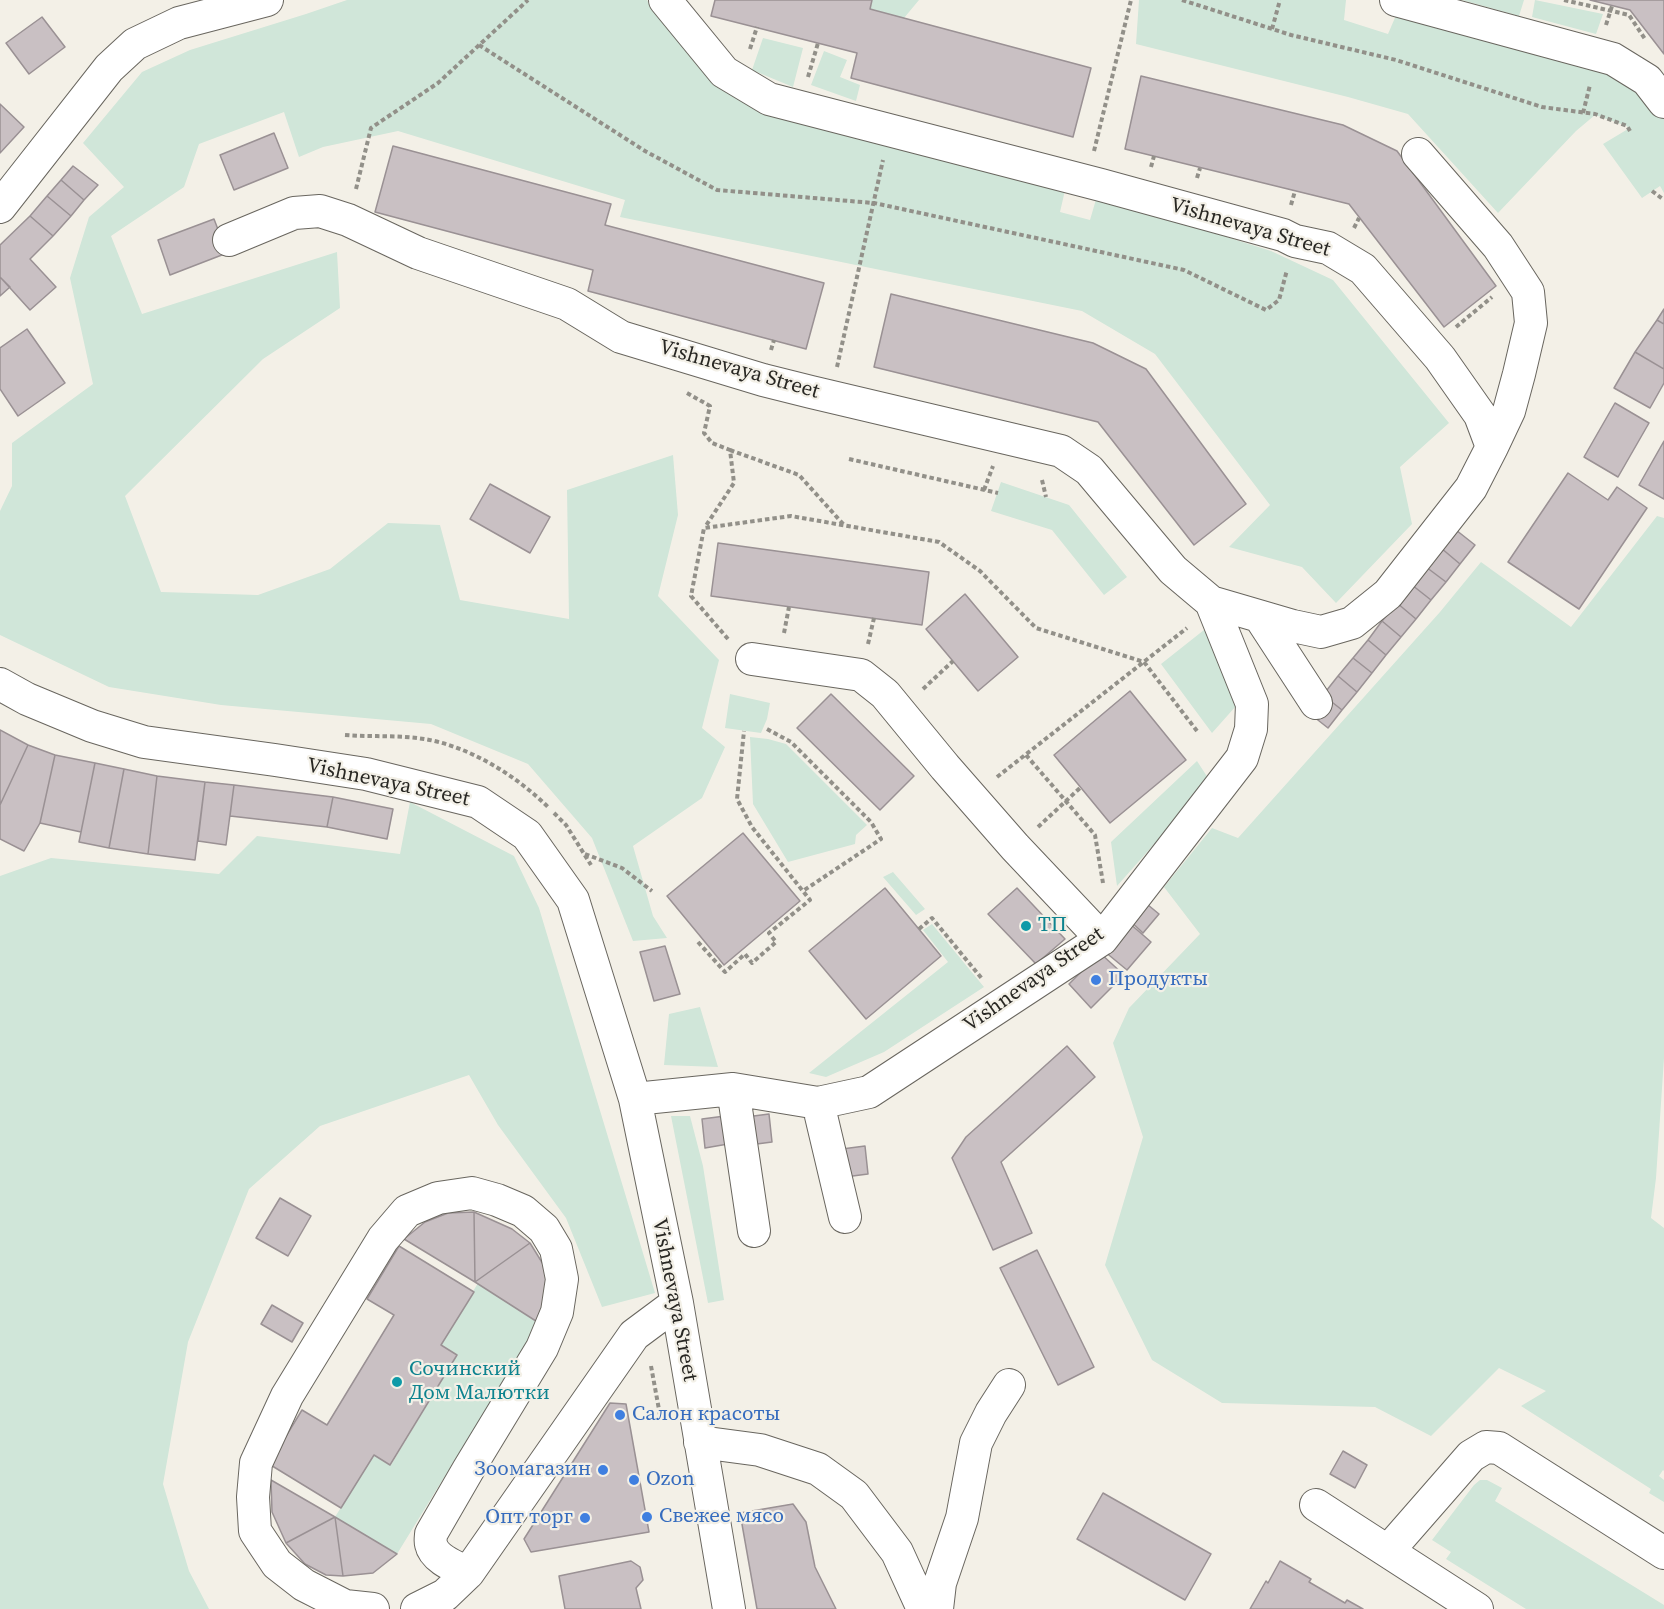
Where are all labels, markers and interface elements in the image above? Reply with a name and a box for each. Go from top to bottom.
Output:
street label: Vishnevaya Street [1167,193,1333,263]
street label: Vishnevaya Street [656,335,822,405]
street label: Vishnevaya Street [304,753,472,813]
place label: ТП [1038,913,1067,939]
marker: ТП [1019,919,1033,933]
street label: Vishnevaya Street [959,922,1109,1038]
place label: Продукты [1108,967,1208,993]
marker: Продукты [1089,973,1103,987]
street label: Vishnevaya Street [646,1216,702,1384]
place label: Сочинский Дом Малютки [409,1357,550,1407]
marker: Сочинский Дом Малютки [390,1375,404,1389]
place label: Салон красоты [632,1402,780,1428]
marker: Салон красоты [613,1408,627,1422]
place label: Зоомагазин [474,1457,591,1483]
marker: Зоомагазин [596,1463,610,1477]
place label: Ozon [646,1467,695,1493]
marker: Ozon [627,1473,641,1487]
place label: Свежее мясо [659,1504,784,1530]
place label: Опт торг [485,1505,573,1531]
marker: Свежее мясо [640,1510,654,1524]
marker: Опт торг [578,1511,592,1525]

